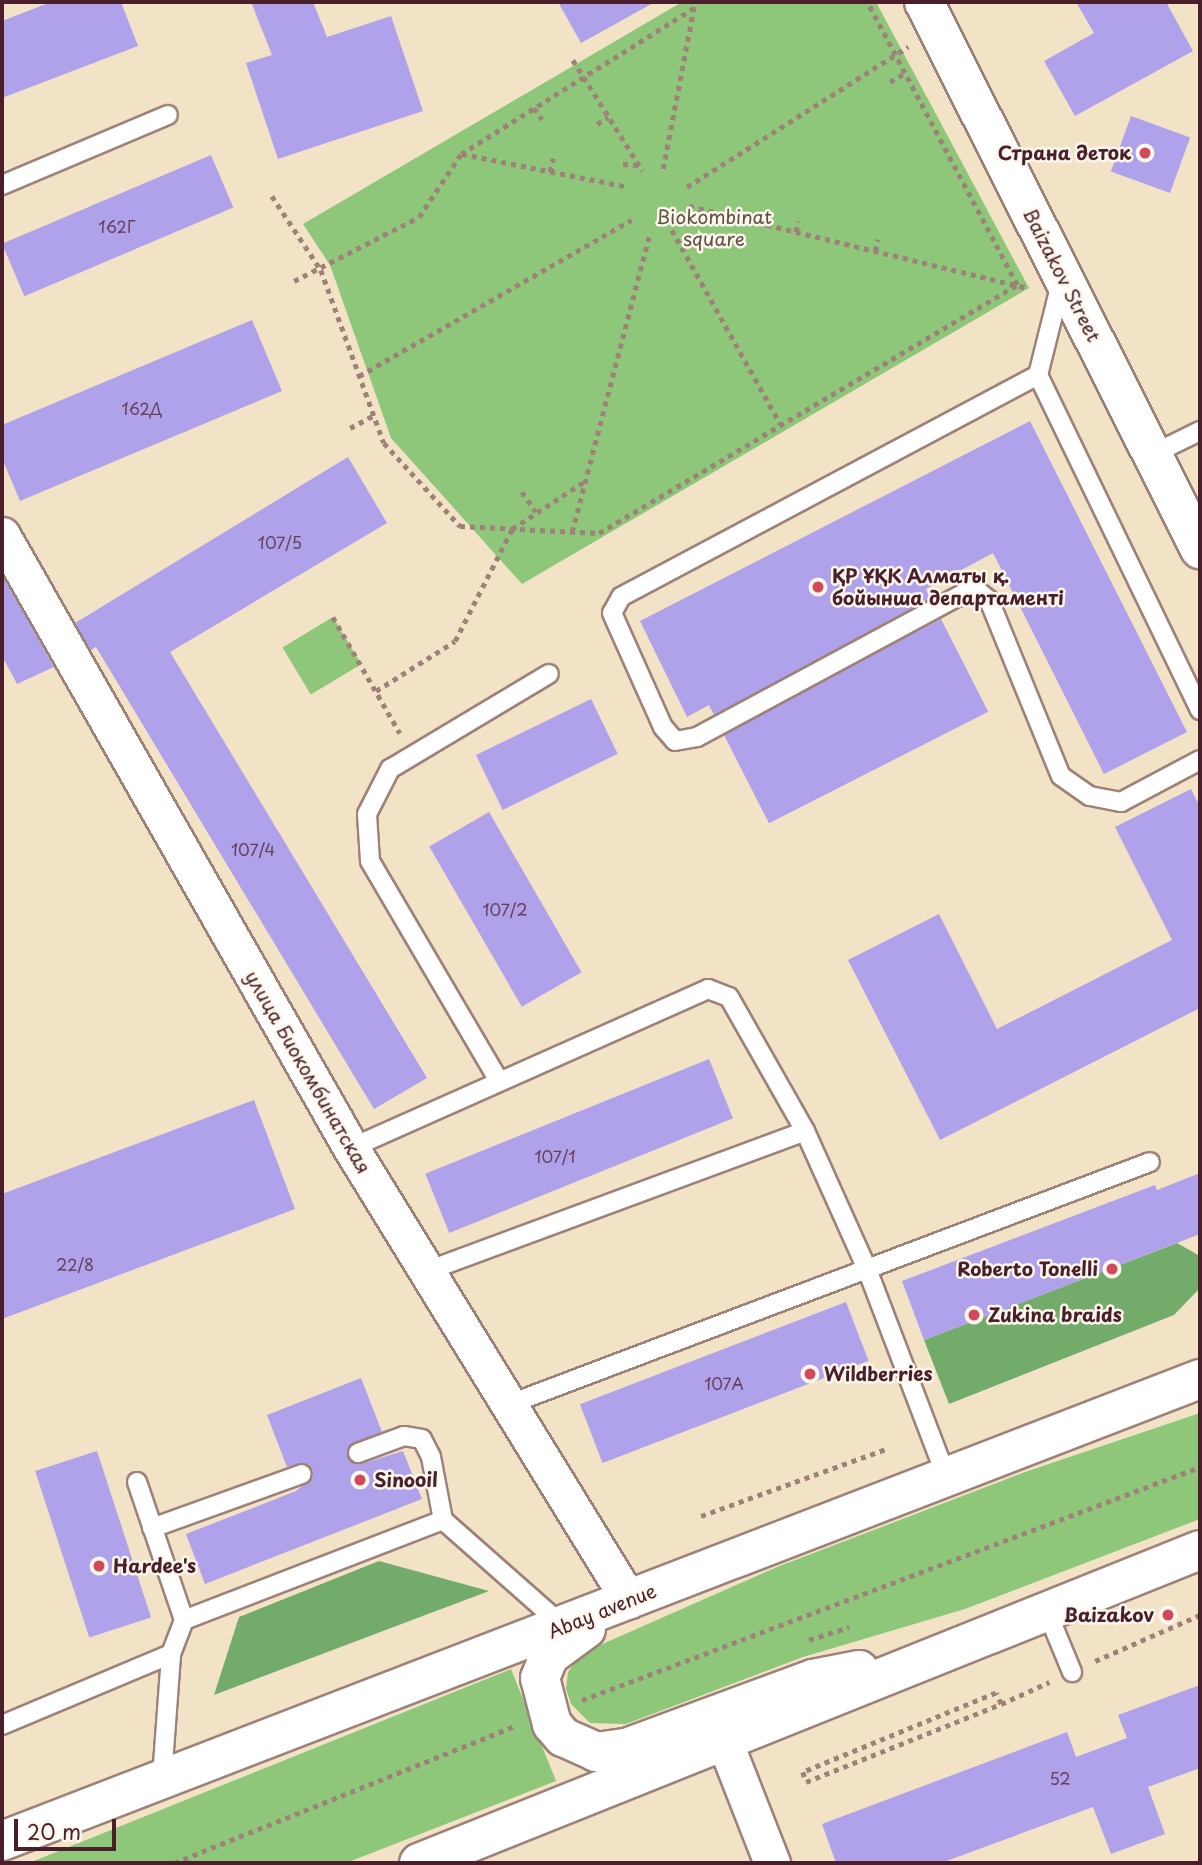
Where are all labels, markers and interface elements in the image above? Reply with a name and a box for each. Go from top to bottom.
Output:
place label: Страна деток [997,142,1131,164]
marker: Страна деток [1137,145,1153,161]
street label: Baizakov Street [1018,204,1106,346]
park label: Biokombinat square [656,206,772,250]
house number: 162Г [99,216,135,236]
house number: 162Д [122,398,162,418]
house number: 107/5 [258,532,302,552]
place label: ҚР ҰҚК Алматы қ. бойынша департаменті [832,565,1065,609]
marker: ҚР ҰҚК Алматы қ. бойынша департаменті [810,579,826,595]
house number: 107/4 [231,839,275,859]
house number: 107/2 [482,899,528,919]
street label: улица Биокомбинатская [240,966,376,1178]
house number: 107/1 [534,1146,576,1166]
house number: 22/8 [56,1254,94,1274]
place label: Roberto Tonelli [957,1258,1098,1280]
marker: Roberto Tonelli [1104,1261,1120,1277]
place label: Zukina braids [988,1304,1122,1326]
marker: Zukina braids [966,1307,982,1323]
place label: Wildberries [824,1363,933,1385]
marker: Wildberries [802,1366,818,1382]
house number: 107А [704,1373,744,1393]
place label: Sinooil [374,1469,438,1491]
marker: Sinooil [352,1472,368,1488]
place label: Hardee's [113,1555,196,1577]
marker: Hardee's [91,1558,107,1574]
street label: Abay avenue [544,1579,660,1643]
place label: Baizakov [1064,1604,1154,1626]
marker: Baizakov [1160,1607,1176,1623]
house number: 52 [1049,1768,1071,1788]
scale bar [18,1806,119,1850]
text: 20 m [27,1815,81,1847]

